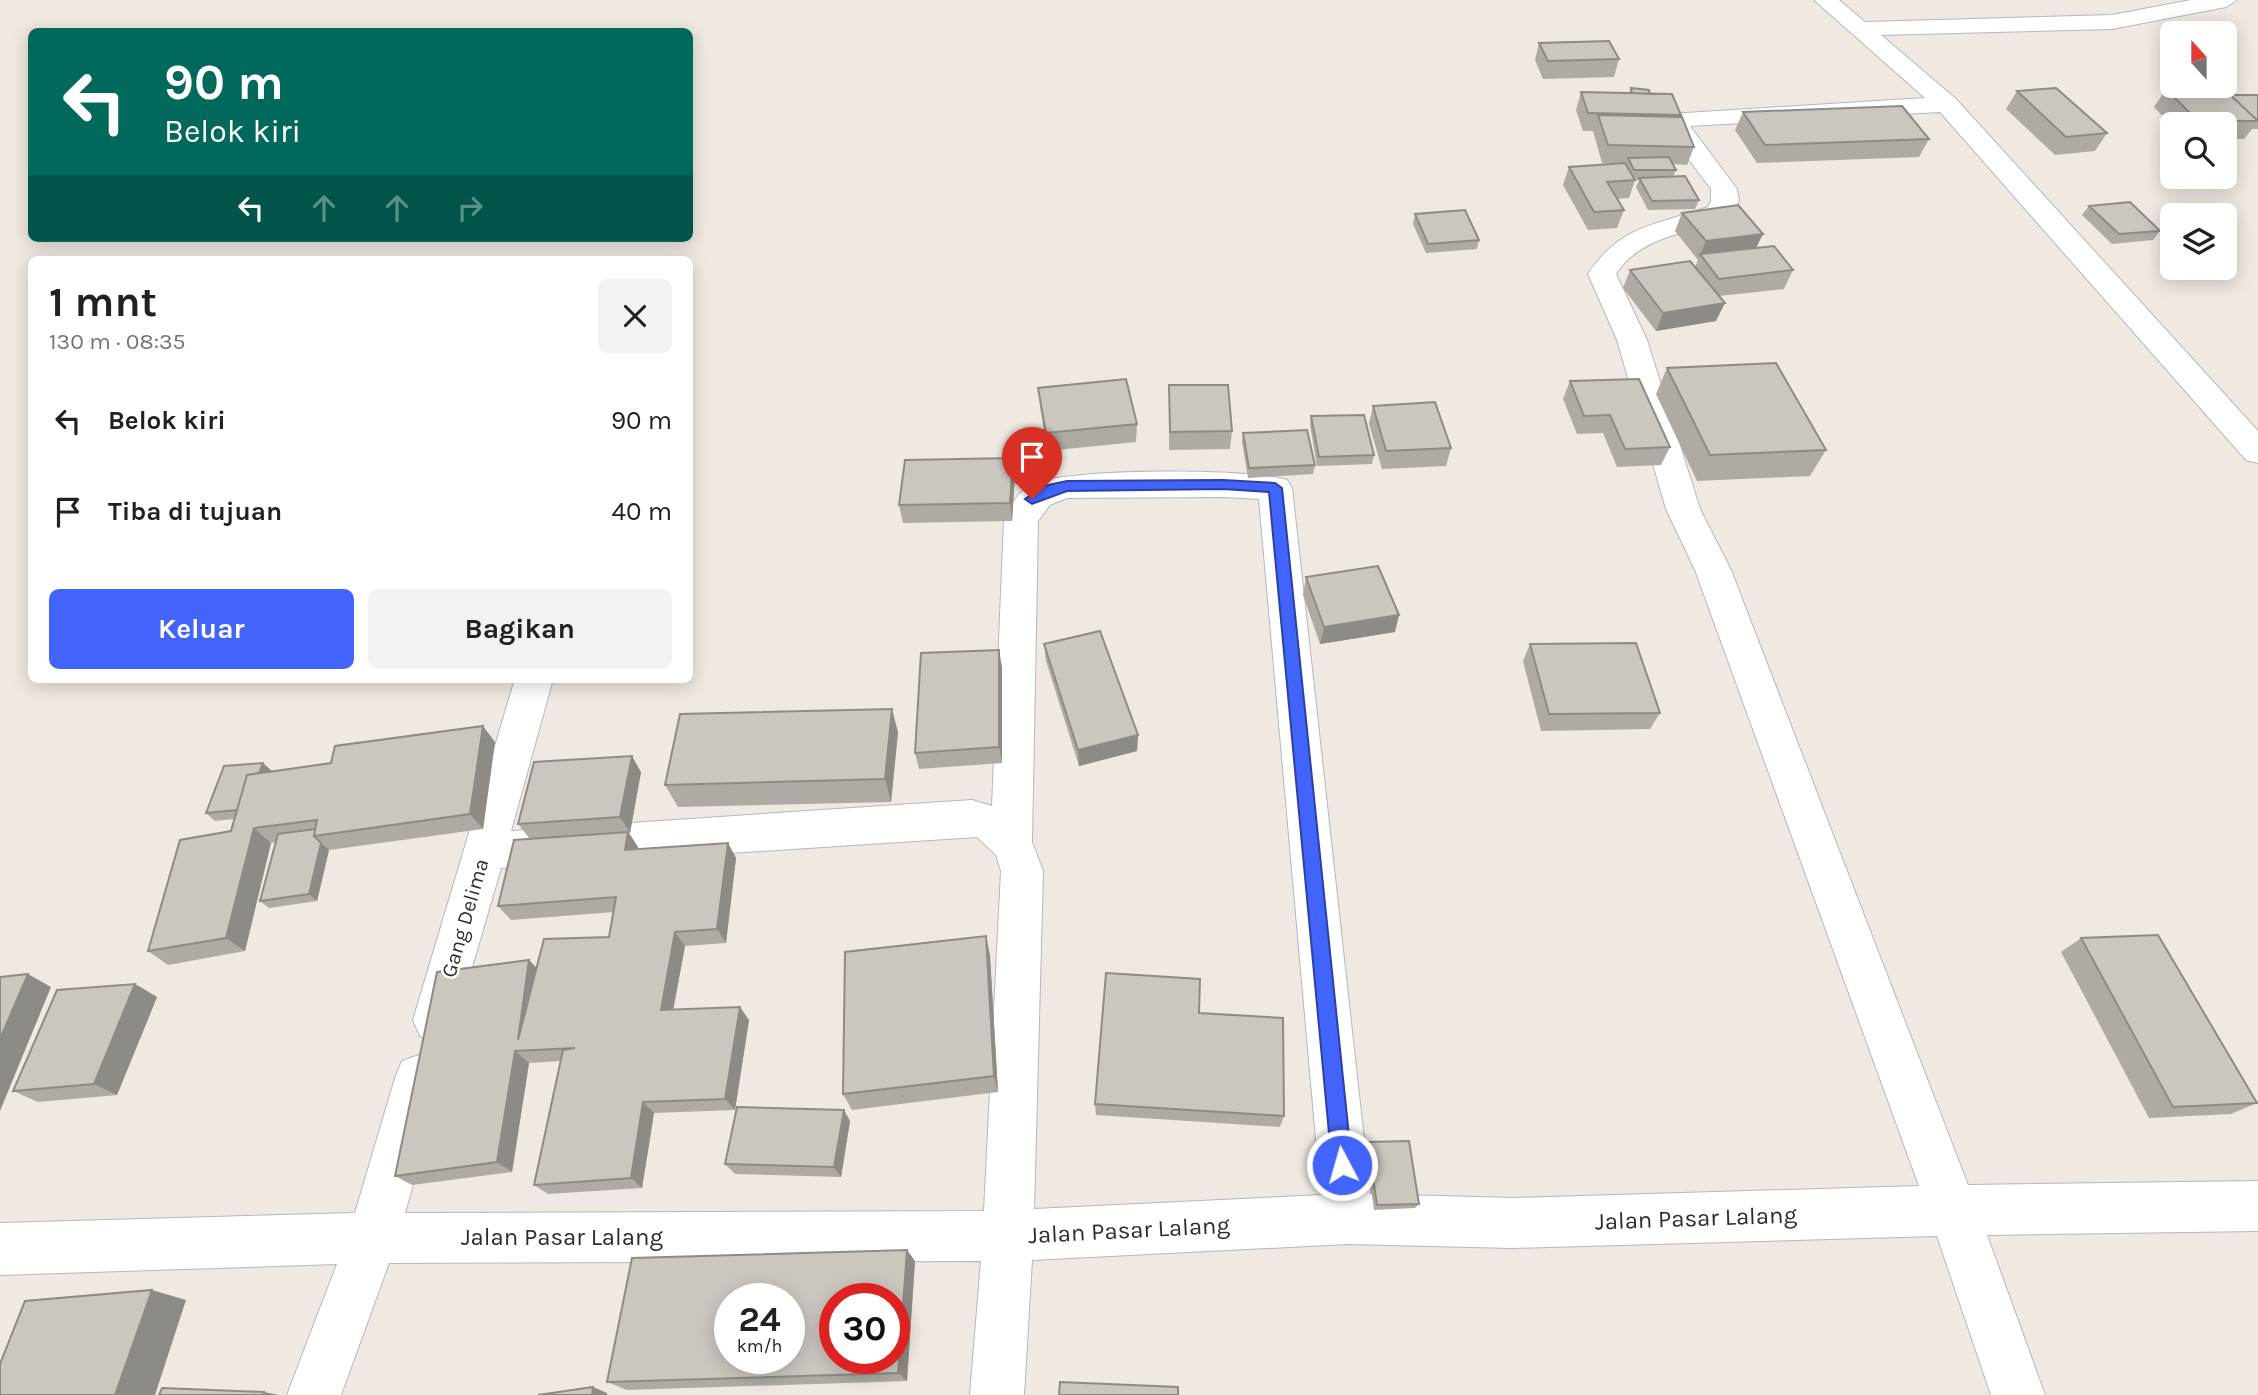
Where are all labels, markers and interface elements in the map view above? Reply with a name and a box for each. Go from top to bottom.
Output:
north arrow [2160,21,2236,98]
map controls [2160,21,2237,280]
text: 90 m [164,54,284,111]
icon: left [49,56,140,147]
button: search [2160,112,2237,189]
text: Belok kiri [164,113,301,150]
icon: left [232,189,270,227]
icon: ahead [305,189,343,227]
icon: ahead [378,189,416,227]
icon: right [451,189,489,227]
button: layers [2160,203,2237,280]
text: 1 mnt [49,277,157,327]
button: close [598,279,672,353]
text: 130 m · 08:35 [49,328,186,355]
icon: left [49,402,87,440]
text: Belok kiri [108,405,226,436]
text: 90 m [611,405,672,436]
pin [1002,427,1062,499]
icon: arrive [1013,438,1051,476]
icon: arrive [49,493,87,531]
text: Tiba di tujuan [108,496,282,527]
text: 40 m [612,496,672,527]
button: Keluar [49,589,354,669]
button: Bagikan [368,589,672,669]
street label: Gang Delima [437,856,493,980]
position arrow [1305,1128,1379,1202]
street label: Jalan Pasar Lalang [1595,1200,1798,1236]
street label: Jalan Pasar Lalang [1027,1211,1231,1249]
street label: Jalan Pasar Lalang [461,1223,664,1251]
speed limit sign: 30 [819,1283,910,1374]
text: 24 [739,1299,781,1340]
text: km/h [737,1335,782,1357]

